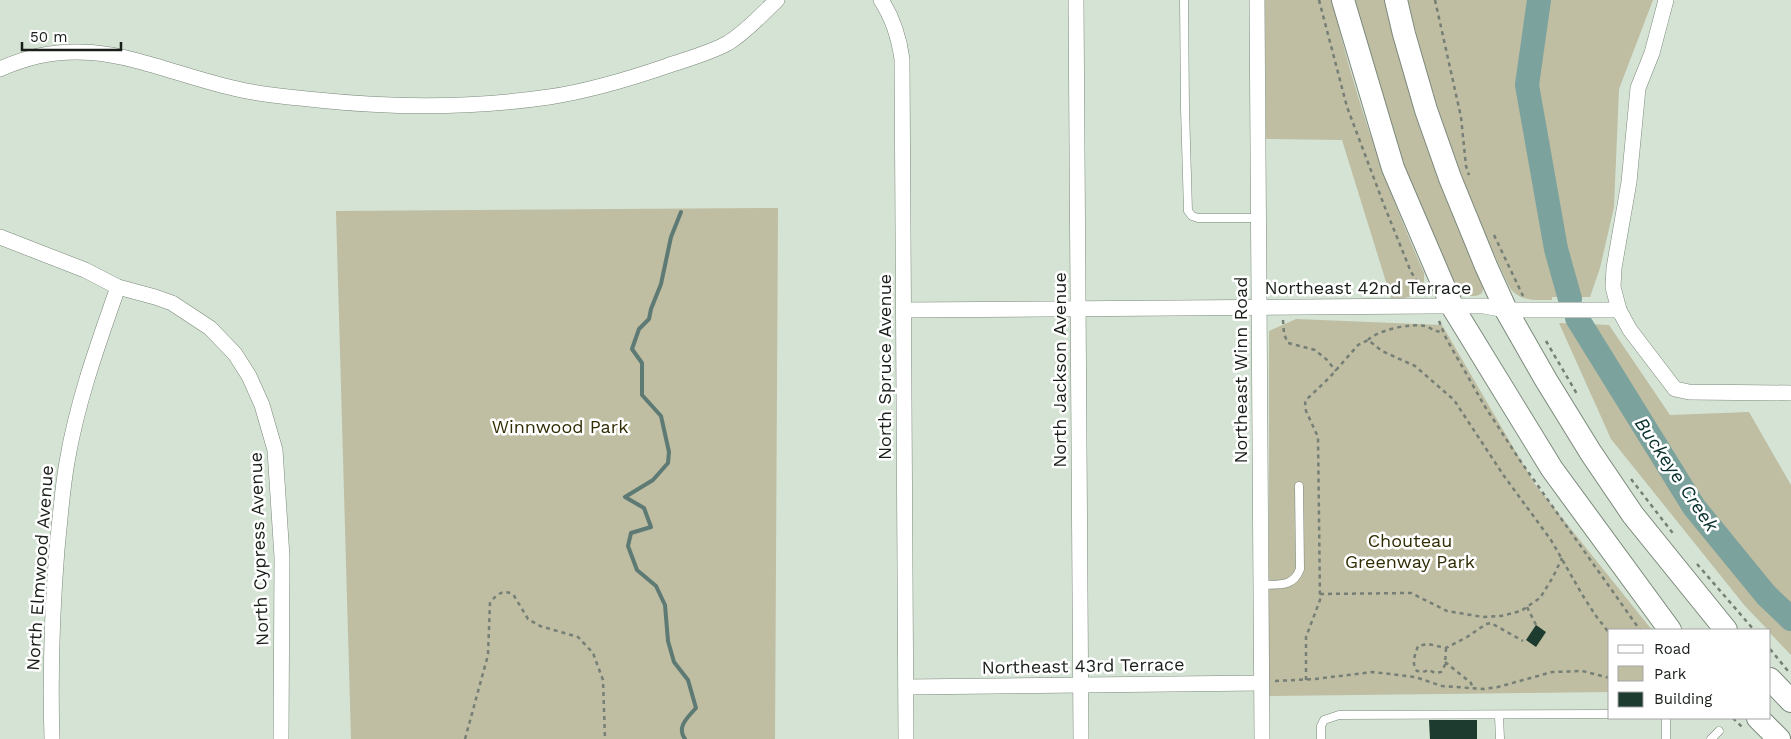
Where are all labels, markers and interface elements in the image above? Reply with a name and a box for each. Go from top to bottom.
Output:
scale bar [22,20,121,52]
text: 50 m [30,28,67,46]
street label: North Jackson Avenue [1049,272,1070,468]
street label: North Spruce Avenue [874,274,895,460]
street label: Northeast Winn Road [1230,276,1251,464]
street label: Northeast 42nd Terrace [1264,277,1472,298]
water label: Buckeye Creek [1630,413,1724,536]
park label: Winnwood Park [492,416,628,437]
street label: North Cypress Avenue [245,452,272,646]
street label: North Elmwood Avenue [22,464,57,672]
park label: Chouteau Greenway Park [1345,530,1475,572]
legend [1608,629,1771,719]
text: Road [1654,640,1691,658]
street label: Northeast 43rd Terrace [981,653,1185,678]
text: Park [1654,665,1687,683]
text: Building [1654,690,1712,708]

